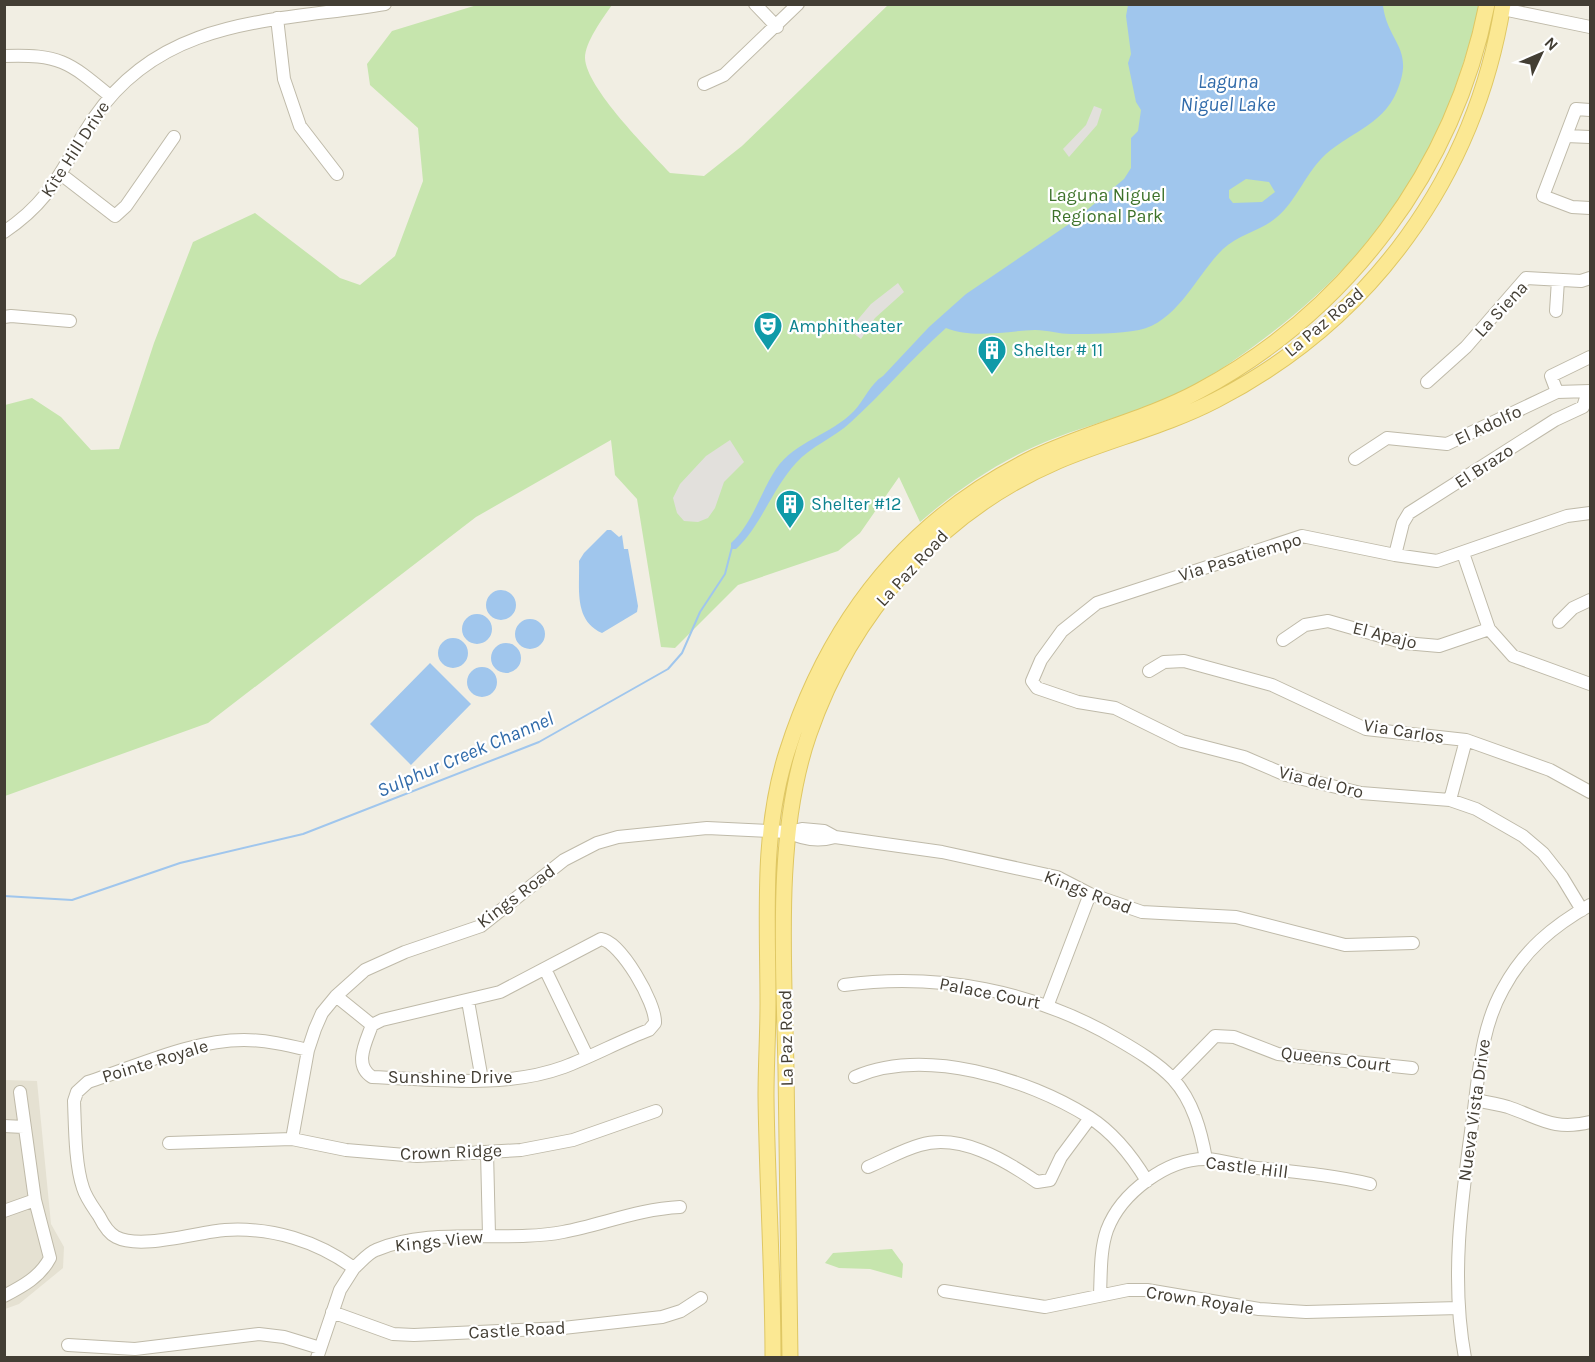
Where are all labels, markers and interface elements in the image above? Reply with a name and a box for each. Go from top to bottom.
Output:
north arrow [1511,24,1571,84]
text: N [1541,33,1562,55]
water label: Laguna Niguel Lake [1180,70,1276,116]
street label: Kite Hill Drive [36,97,114,201]
park label: Laguna Niguel Regional Park [1048,184,1166,227]
street label: La Siena [1469,276,1533,342]
street label: La Paz Road [1280,282,1368,362]
theatre icon: Amphitheater [752,310,784,352]
place label: Amphitheater [789,315,903,337]
building icon: Shelter # 11 [976,334,1008,376]
place label: Shelter # 11 [1013,339,1103,361]
street label: El Adolfo [1451,400,1525,450]
street label: El Brazo [1451,439,1517,493]
building icon: Shelter #12 [774,488,806,530]
place label: Shelter #12 [811,493,901,515]
street label: La Paz Road [871,525,953,611]
street label: Via Pasatiempo [1176,528,1304,586]
street label: El Apajo [1350,616,1420,654]
water label: Sulphur Creek Channel [374,707,557,802]
street label: Via Carlos [1362,714,1446,748]
street label: Via del Oro [1276,761,1366,803]
street label: Kings Road [472,859,560,933]
street label: Kings Road [1041,865,1135,919]
street label: Palace Court [938,972,1043,1014]
street label: La Paz Road [774,989,798,1087]
street label: Pointe Royale [99,1034,211,1088]
street label: Nueva Vista Drive [1453,1037,1495,1183]
street label: Queens Court [1280,1041,1393,1077]
street label: Sunshine Drive [388,1066,512,1088]
street label: Crown Ridge [400,1139,502,1165]
street label: Castle Hill [1204,1151,1290,1183]
street label: Kings View [394,1225,484,1257]
street label: Crown Royale [1144,1281,1256,1319]
street label: Castle Road [468,1316,566,1344]

